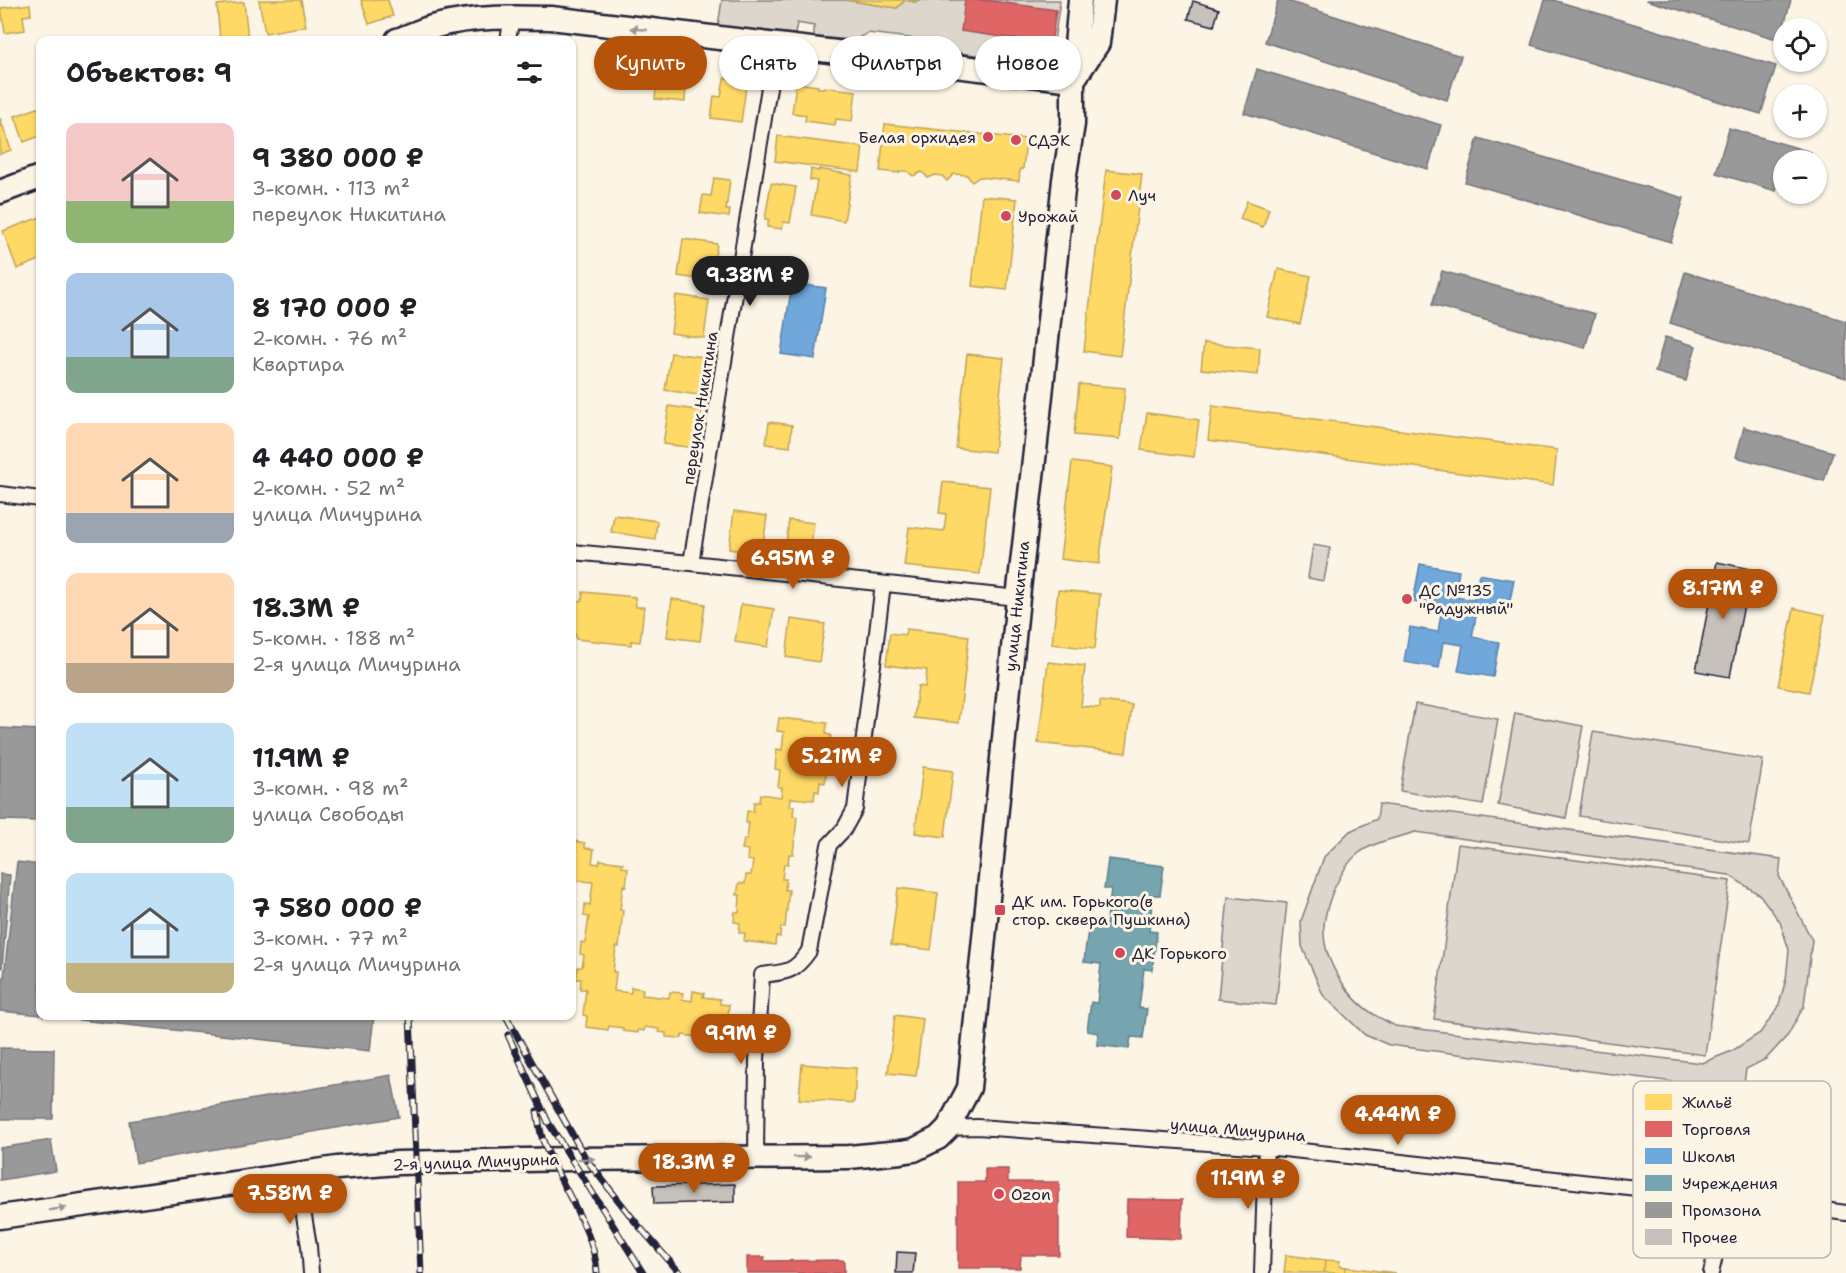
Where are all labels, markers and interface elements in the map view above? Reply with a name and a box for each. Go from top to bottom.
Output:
map controls [1773,18,1827,204]
button: locate [1773,18,1827,72]
one-way arrow [630,24,649,33]
chip: Купить [594,36,707,90]
chip: Снять [719,36,818,90]
chip: Фильтры [830,36,963,90]
chip: Новое [975,36,1081,90]
text: Объектов: 9 [66,55,232,90]
icon: filters [513,56,546,89]
button: + [1773,84,1827,138]
place label: Белая орхидея [858,127,976,148]
marker: Белая орхидея [981,130,995,144]
place label: СДЭК [1028,130,1071,151]
marker: СДЭК [1009,133,1023,147]
text: 9 380 000 ₽ [252,140,424,175]
icon: home [114,147,186,219]
button: − [1773,150,1827,204]
text: 3-комн. · 113 m² [252,175,410,201]
place label: Луч [1128,185,1156,206]
marker: Луч [1109,188,1123,202]
text: переулок Никитина [252,201,446,227]
place label: Урожай [1018,206,1078,227]
marker: Урожай [999,209,1013,223]
pin: 9.38M ₽ [695,256,805,307]
text: 9.38M ₽ [706,262,794,288]
text: 8 170 000 ₽ [252,290,417,325]
icon: home [114,297,186,369]
text: 2-комн. · 76 m² [252,325,407,351]
street label: переулок Никитина [677,330,723,486]
text: Квартира [252,351,344,377]
text: 4 440 000 ₽ [252,440,424,475]
icon: home [114,447,186,519]
text: 2-комн. · 52 m² [252,475,405,501]
text: улица Мичурина [252,501,422,527]
pin: 6.95M ₽ [738,539,848,590]
street label: улица Никитина [1000,540,1034,672]
text: 6.95M ₽ [751,545,835,571]
pin: 8.17M ₽ [1668,569,1778,620]
text: 8.17M ₽ [1682,575,1764,601]
place label: ДС №135 "Радужный" [1419,580,1513,619]
text: 18.3M ₽ [252,590,360,625]
marker: ДС №135 "Радужный" [1400,592,1414,606]
icon: home [114,597,186,669]
text: 5-комн. · 188 m² [252,625,415,651]
text: 2-я улица Мичурина [252,651,461,677]
pin: 5.21M ₽ [787,737,897,788]
text: 11.9M ₽ [252,740,350,775]
text: 5.21M ₽ [802,743,882,769]
icon: home [114,747,186,819]
text: 3-комн. · 98 m² [252,775,409,801]
text: улица Свободы [252,801,404,827]
text: 7 580 000 ₽ [252,890,422,925]
place label: ДК им. Горького(в стор. сквера Пушкина) [1012,891,1190,930]
icon: home [114,897,186,969]
marker: ДК им. Горького(в стор. сквера Пушкина) [993,903,1007,917]
text: 3-комн. · 77 m² [252,925,408,951]
place label: ДК Горького [1132,943,1227,964]
marker: ДК Горького [1113,946,1127,960]
text: 2-я улица Мичурина [252,951,461,977]
pin: 9.9M ₽ [692,1014,790,1065]
text: 9.9M ₽ [705,1020,777,1046]
legend [1633,1081,1831,1258]
text: Жильё [1682,1092,1732,1113]
pin: 4.44M ₽ [1343,1095,1453,1146]
text: 4.44M ₽ [1355,1101,1441,1127]
street label: улица Мичурина [1169,1114,1307,1146]
text: Торговля [1682,1119,1751,1140]
pin: 18.3M ₽ [639,1143,749,1194]
text: Школы [1682,1146,1736,1167]
street label: 2-я улица Мичурина [392,1149,560,1175]
text: 18.3M ₽ [652,1149,736,1175]
one-way arrow [792,1152,811,1162]
one-way arrow [576,1154,595,1163]
pin: 11.9M ₽ [1193,1159,1303,1210]
text: 11.9M ₽ [1210,1165,1286,1191]
text: Учреждения [1682,1173,1778,1194]
pin: 7.58M ₽ [235,1174,345,1225]
text: 7.58M ₽ [247,1180,333,1206]
place label: Ozon [1011,1184,1051,1205]
marker: Ozon [992,1187,1006,1201]
text: Промзона [1682,1200,1761,1221]
one-way arrow [49,1204,68,1213]
text: Прочее [1682,1227,1738,1248]

